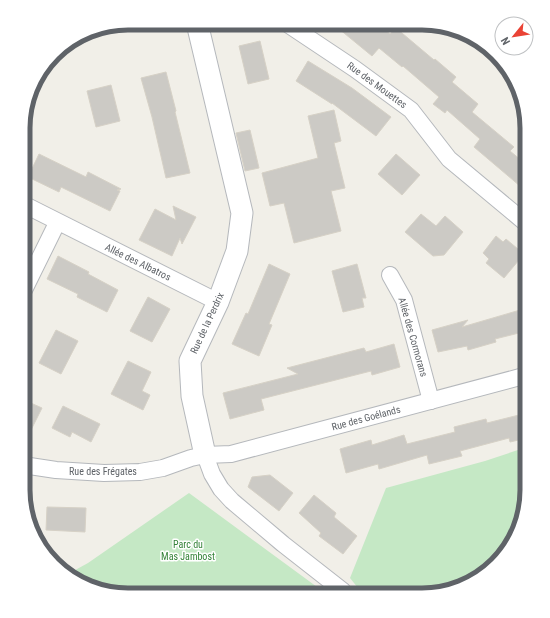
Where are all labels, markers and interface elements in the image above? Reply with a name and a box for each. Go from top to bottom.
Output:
north arrow [494,16,534,56]
text: N [498,34,513,47]
street label: Rue des Mouettes [345,60,409,111]
street label: Allée des Albatros [103,241,173,283]
street label: Rue de la Perdrix [188,290,226,355]
street label: Allée des Cormorans [396,296,430,378]
street label: Rue des Goélands [330,403,402,432]
street label: Rue des Frégates [69,466,137,477]
park label: Parc du Mas Jambost [161,539,215,562]

